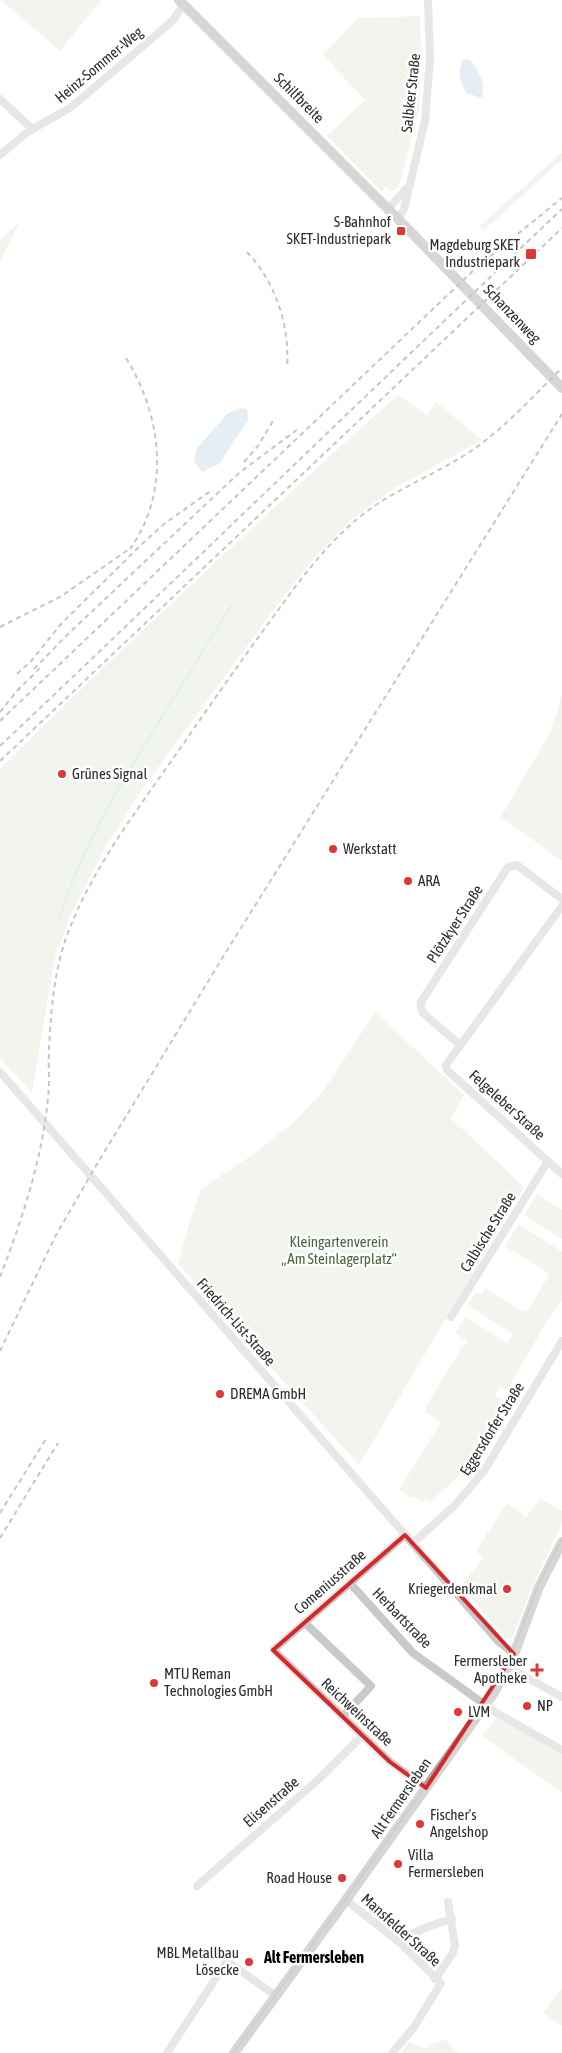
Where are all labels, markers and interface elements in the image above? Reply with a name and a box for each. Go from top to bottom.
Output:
street label: Heinz-Sommer-Weg [51,23,146,106]
street label: Salbker Straße [398,52,423,133]
street label: Schilfbreite [271,69,328,126]
place label: S-Bahnhof SKET-Industriepark [287,213,391,247]
marker: S-Bahnhof SKET-Industriepark [395,225,407,237]
place label: Magdeburg SKET Industriepark [429,236,520,270]
marker: Magdeburg SKET Industriepark [524,247,538,261]
street label: Schanzenweg [480,281,545,347]
place label: Grünes Signal [72,765,148,782]
marker: Grünes Signal [56,768,68,780]
place label: Werkstatt [343,840,397,857]
marker: Werkstatt [327,843,339,855]
place label: ARA [418,872,441,889]
marker: ARA [402,875,414,887]
street label: Plötzkyer Straße [423,881,486,966]
street label: Felgeleber Straße [466,1066,549,1143]
street label: Calbische Straße [456,1189,519,1275]
park label: Kleingartenverein „Am Steinlagerplatz“ [281,1233,397,1267]
street label: Friedrich-List-Straße [194,1275,279,1369]
street label: Eggersdorfer Straße [456,1379,527,1478]
place label: DREMA GmbH [230,1385,306,1402]
marker: DREMA GmbH [214,1388,226,1400]
street label: Comeniusstraße [290,1546,369,1617]
place label: Kriegerdenkmal [408,1580,497,1597]
marker: Kriegerdenkmal [501,1583,513,1595]
street label: Herbartstraße [369,1584,435,1651]
place label: Fermersleber Apotheke [454,1652,528,1686]
marker: Fermersleber Apotheke [531,1664,543,1676]
place label: MTU Reman Technologies GmbH [164,1665,273,1699]
street label: Reichweinstraße [318,1674,397,1749]
marker: MTU Reman Technologies GmbH [148,1677,160,1689]
place label: NP [537,1697,553,1714]
marker: NP [521,1700,533,1712]
place label: LVM [468,1703,490,1720]
marker: LVM [452,1706,464,1718]
street label: Alt Fermersleben [367,1754,434,1841]
street label: Elisenstraße [240,1773,302,1830]
place label: Fischer's Angelshop [430,1806,488,1840]
marker: Fischer's Angelshop [414,1818,426,1830]
place label: Villa Fermersleben [408,1846,484,1880]
marker: Villa Fermersleben [392,1858,404,1870]
place label: Road House [266,1869,332,1886]
marker: Road House [336,1872,348,1884]
street label: Mansfelder Straße [358,1890,444,1970]
place label: MBL Metallbau Lösecke [157,1944,239,1978]
district label: Alt Fermersleben [263,1948,364,1966]
marker: MBL Metallbau Lösecke [243,1956,255,1968]

